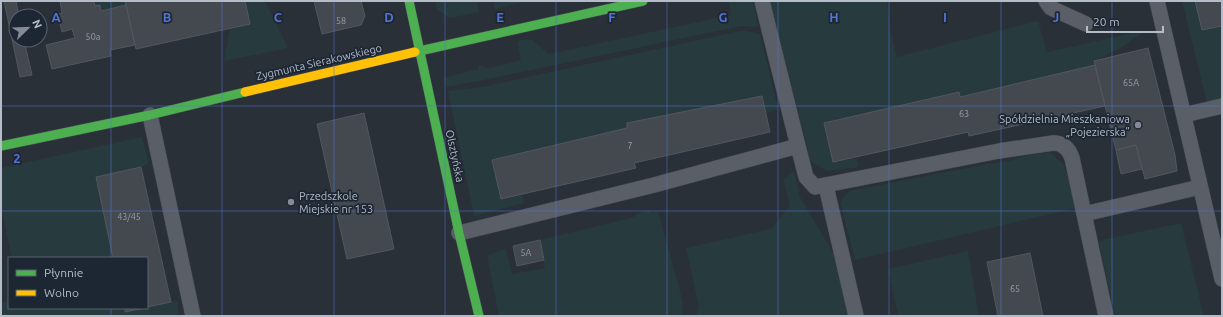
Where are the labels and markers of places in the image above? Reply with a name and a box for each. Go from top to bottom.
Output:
place label: Spółdzielnia Mieszkaniowa „Pojezierska” [999,113,1130,138]
marker: Spółdzielnia Mieszkaniowa „Pojezierska” [1133,120,1143,130]
place label: Przedszkole Miejskie nr 153 [299,190,373,215]
marker: Przedszkole Miejskie nr 153 [286,197,296,207]

